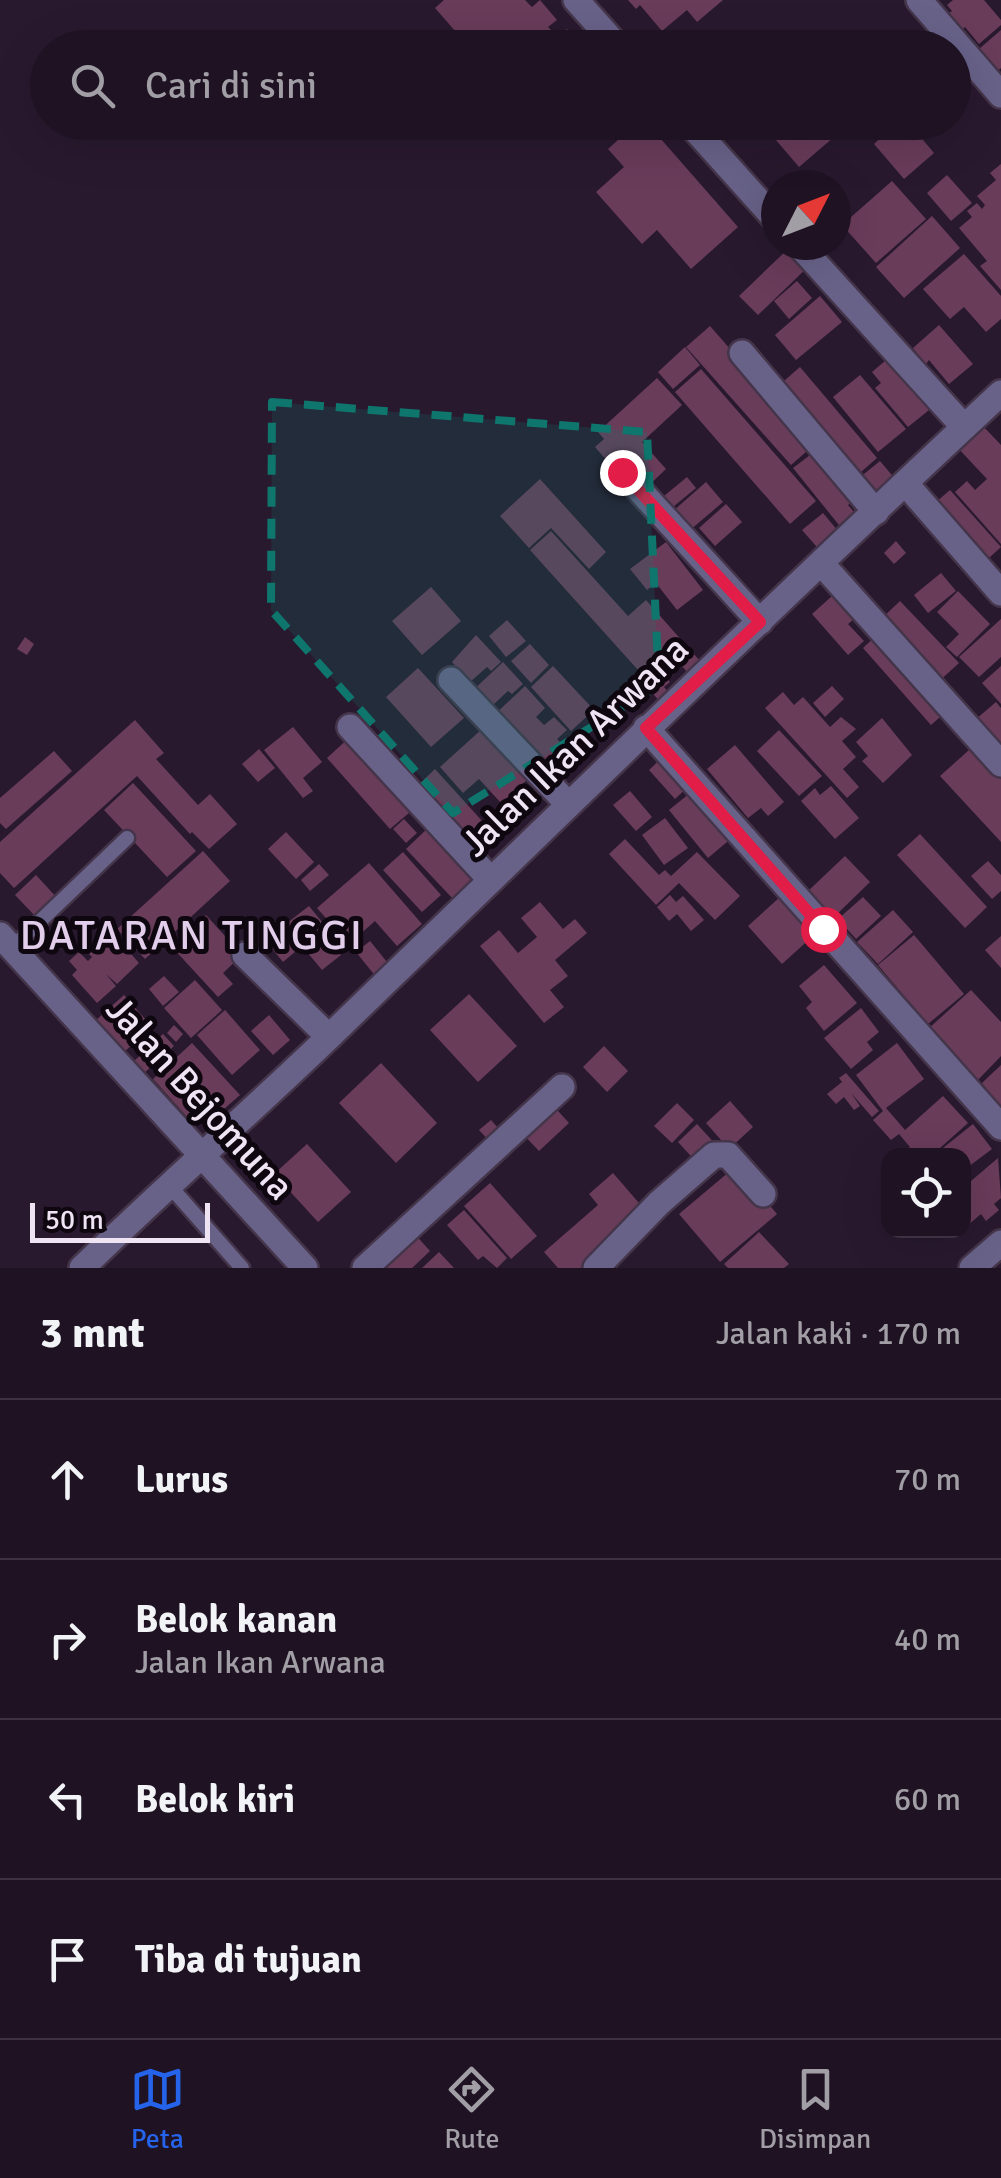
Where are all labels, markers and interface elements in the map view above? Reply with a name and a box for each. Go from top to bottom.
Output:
search box [30,30,971,140]
icon: search [65,58,120,113]
text: Cari di sini [145,62,317,109]
north arrow [761,170,851,260]
route end [600,450,646,496]
street label: Jalan Ikan Arwana [452,626,698,866]
route start [801,907,847,953]
district label: DATARAN TINGGI [19,910,365,961]
street label: Jalan Bejomuna [96,986,304,1210]
map controls [881,1148,971,1238]
button: locate [881,1148,971,1238]
scale bar [30,1198,210,1242]
text: 50 m [45,1203,104,1237]
text: 3 mnt [40,1308,145,1359]
text: Jalan kaki · 170 m [716,1314,961,1353]
icon: ahead [40,1452,95,1507]
text: Lurus [135,1456,228,1503]
text: 70 m [894,1460,961,1499]
text: Belok kanan [135,1596,337,1643]
icon: right [40,1612,95,1667]
text: 40 m [894,1620,961,1659]
text: Jalan Ikan Arwana [135,1643,386,1682]
icon: left [40,1772,95,1827]
text: Belok kiri [135,1776,295,1823]
text: 60 m [894,1780,961,1819]
icon: arrive [40,1932,95,1987]
text: Tiba di tujuan [135,1936,362,1983]
tab: Peta [130,2062,185,2156]
tab: Rute [444,2062,499,2156]
tab: Disimpan [759,2062,871,2156]

